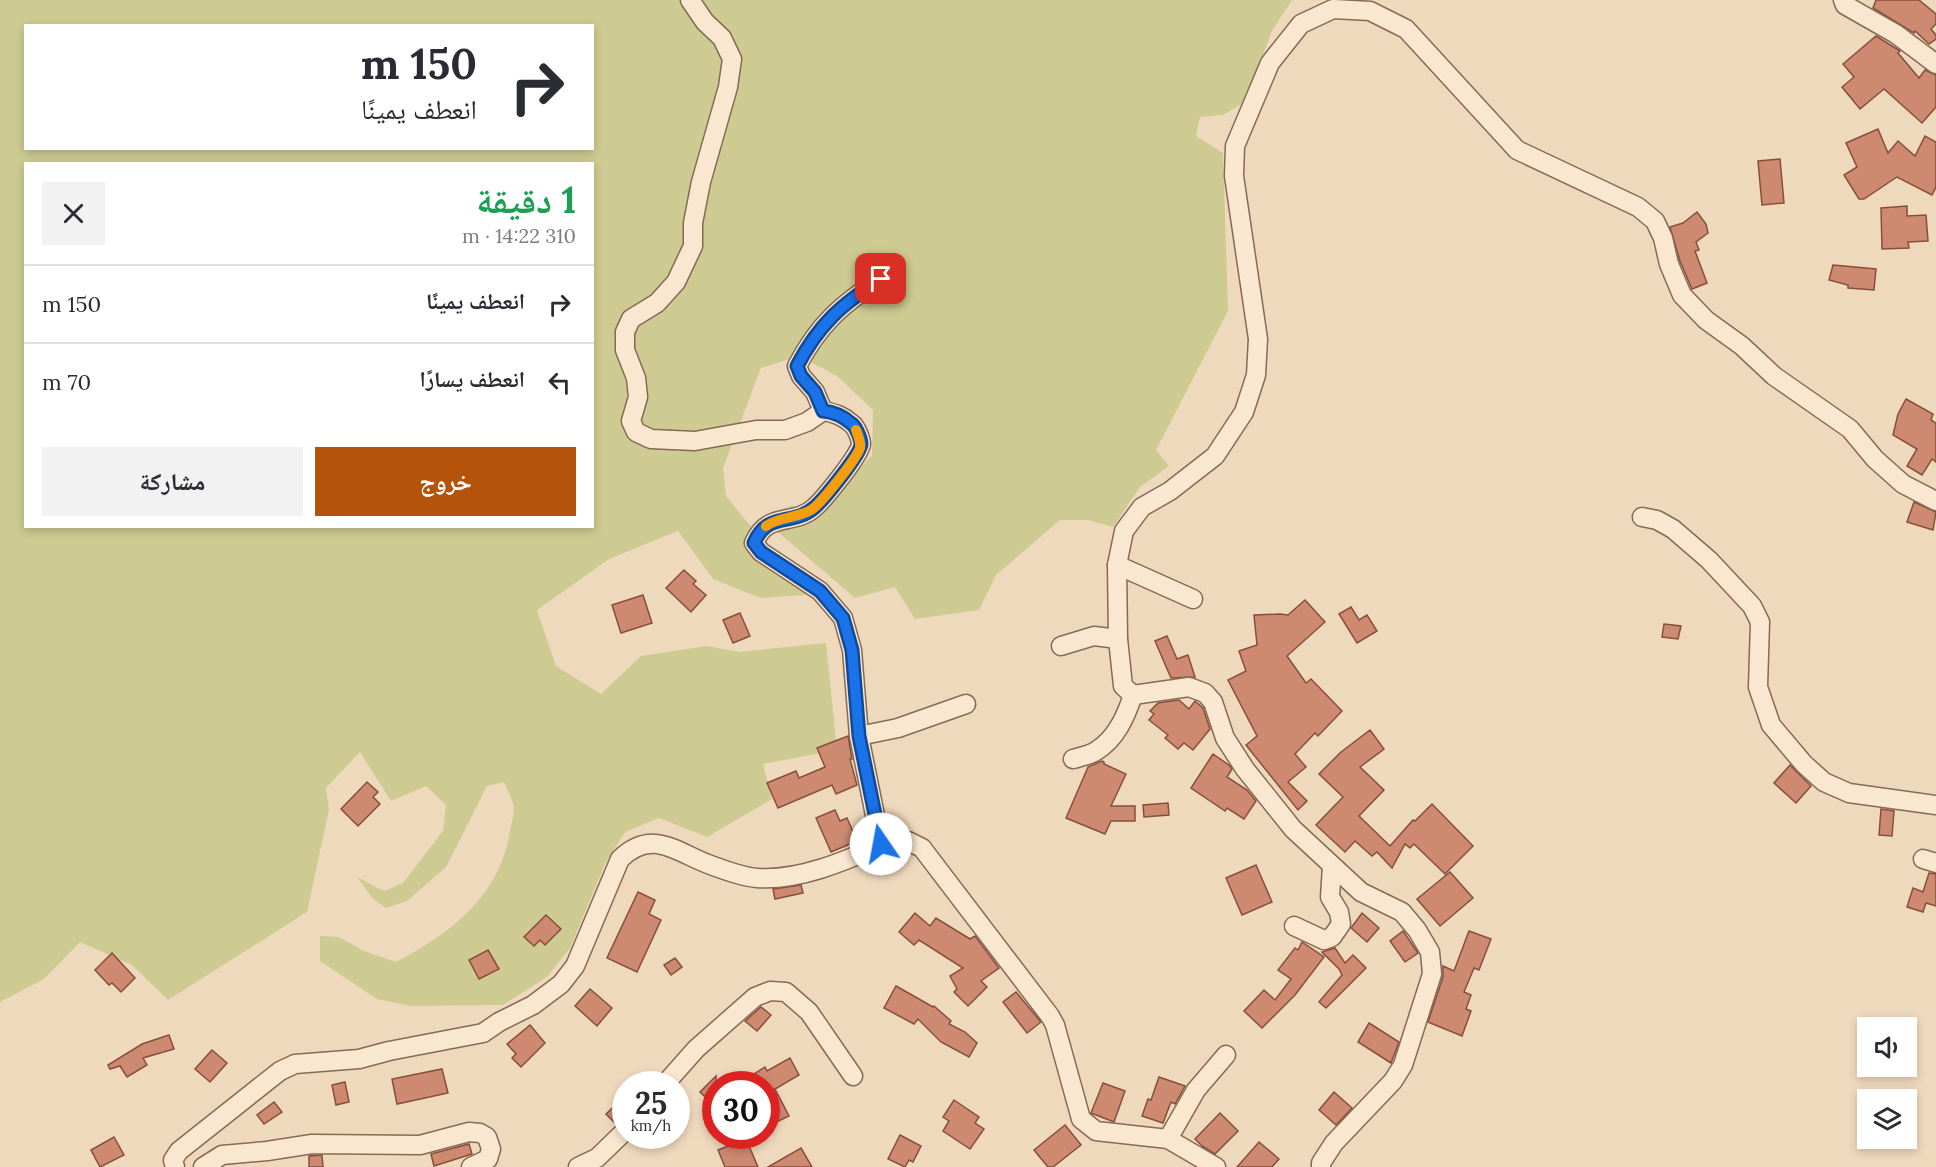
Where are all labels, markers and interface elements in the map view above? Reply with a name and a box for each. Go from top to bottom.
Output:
text: 150 m [361,37,477,91]
icon: right [498,48,576,126]
text: انعطف يمينًا [361,92,477,126]
text: 1 دقيقة [476,177,576,223]
button: close [42,182,105,245]
text: 310 m · 14:22 [462,223,576,248]
pin [855,253,906,304]
icon: arrive [864,262,897,295]
text: انعطف يمينًا [426,287,525,315]
icon: right [543,288,576,321]
text: 150 m [42,290,101,318]
text: انعطف يسارًا [419,365,525,393]
icon: left [543,366,576,399]
text: 70 m [42,368,91,396]
button: مشاركة [42,447,303,516]
button: خروج [315,447,576,516]
position arrow [849,812,913,876]
map controls [1857,1017,1917,1149]
button: sound [1857,1017,1917,1077]
speed limit sign: 30 [702,1071,780,1149]
text: 25 [635,1084,667,1122]
button: layers [1857,1089,1917,1149]
text: km/h [631,1116,671,1135]

